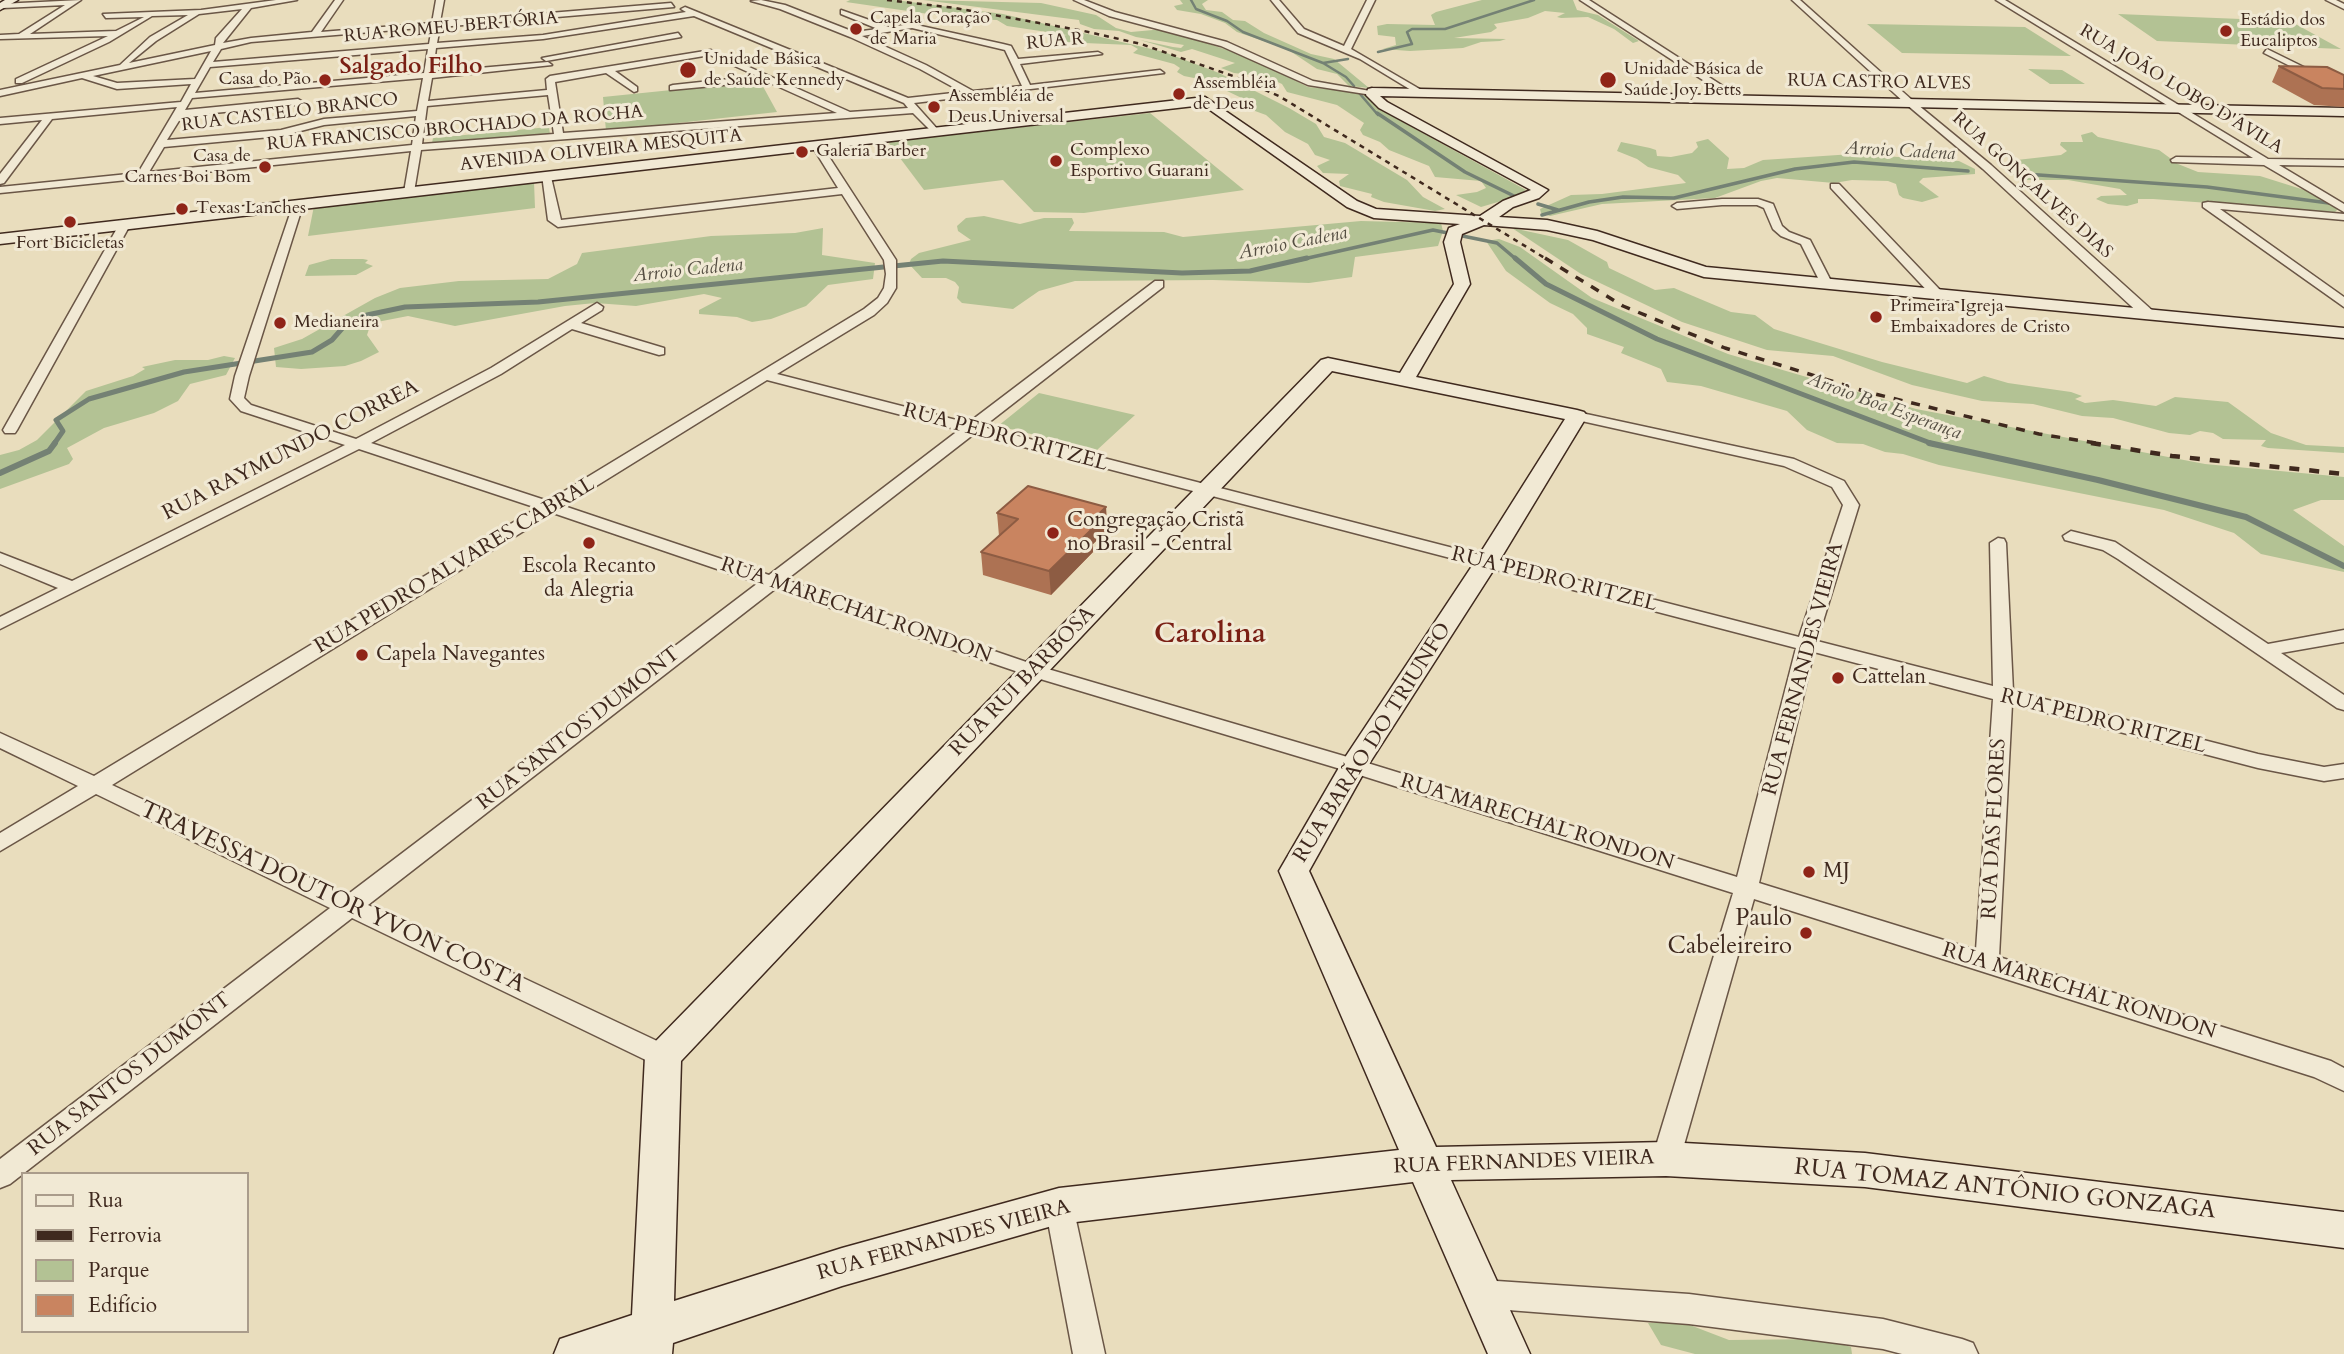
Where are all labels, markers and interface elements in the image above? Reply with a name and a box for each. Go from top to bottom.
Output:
street label: RUA ROMEU BERTÓRIA [343,8,559,48]
place label: Capela Coração de Maria [870,8,990,50]
place label: Estádio dos Eucaliptos [2240,10,2325,52]
marker: Capela Coração de Maria [848,21,864,37]
street label: RUA JOÃO LOBO D'AVILA [2075,21,2287,159]
marker: Estádio dos Eucaliptos [2218,23,2234,39]
street label: RUA R [1026,29,1084,55]
place label: Unidade Básica de Saúde Kennedy [704,49,845,92]
district label: Salgado Filho [339,54,483,82]
place label: Unidade Básica de Saúde Joy Betts [1624,59,1764,102]
marker: Unidade Básica de Saúde Kennedy [678,60,698,80]
place label: Casa do Pão [218,69,311,91]
marker: Unidade Básica de Saúde Joy Betts [1598,70,1618,90]
street label: RUA CASTRO ALVES [1787,71,1971,95]
marker: Casa do Pão [317,72,333,88]
place label: Assembléia de Deus [1193,73,1276,116]
place label: Assembléia de Deus Universal [948,86,1064,128]
marker: Assembléia de Deus [1171,86,1187,102]
street label: RUA CASTELO BRANCO [180,89,400,137]
marker: Assembléia de Deus Universal [926,99,942,115]
street label: RUA FRANCISCO BROCHADO DA ROCHA [266,102,644,156]
street label: RUA GONÇALVES DIAS [1947,108,2117,264]
street label: AVENIDA OLIVEIRA MESQUITA [459,125,743,177]
water label: Arroio Cadena [1844,138,1956,166]
place label: Complexo Esportivo Guarani [1070,140,1209,182]
place label: Galeria Barber [816,141,926,163]
marker: Galeria Barber [794,144,810,160]
place label: Casa de Carnes Boi Bom [125,146,251,188]
marker: Complexo Esportivo Guarani [1048,153,1064,169]
marker: Casa de Carnes Boi Bom [257,159,273,175]
place label: Texas Lanches [196,198,306,220]
marker: Texas Lanches [174,201,190,217]
marker: Fort Bicicletas [62,214,78,230]
water label: Arroio Cadena [1236,222,1350,266]
place label: Fort Bicicletas [16,233,124,255]
water label: Arroio Cadena [632,254,744,288]
place label: Primeira Igreja Embaixadores de Cristo [1890,296,2070,338]
marker: Primeira Igreja Embaixadores de Cristo [1868,309,1884,325]
place label: Medianeira [294,312,379,334]
marker: Medianeira [272,315,288,331]
water label: Arroio Boa Esperança [1804,369,1964,445]
street label: RUA RAYMUNDO CORREA [159,375,423,527]
street label: RUA PEDRO RITZEL [900,399,1110,477]
street label: RUA PEDRO ALVARES CABRAL [310,472,600,660]
place label: Congregação Cristã no Brasil - Central [1067,508,1244,558]
marker: Congregação Cristã no Brasil - Central [1045,525,1061,541]
marker: Escola Recanto da Alegria [581,535,597,551]
street label: RUA FERNANDES VIEIRA [1758,540,1850,798]
street label: RUA PEDRO RITZEL [1449,542,1659,618]
street label: RUA MARECHAL RONDON [717,553,995,669]
place label: Escola Recanto da Alegria [522,554,656,604]
street label: RUA RUI BARBOSA [945,602,1101,762]
street label: RUA BARÃO DO TRIUNFO [1289,618,1457,868]
district label: Carolina [1154,619,1266,653]
place label: Capela Navegantes [376,642,545,668]
street label: RUA SANTOS DUMONT [472,642,686,816]
marker: Capela Navegantes [354,647,370,663]
place label: Cattelan [1852,665,1926,691]
marker: Cattelan [1830,670,1846,686]
street label: RUA PEDRO RITZEL [1998,684,2208,760]
street label: RUA DAS FLORES [1978,738,2012,920]
street label: RUA MARECHAL RONDON [1397,769,1677,877]
street label: TRAVESSA DOUTOR YVON COSTA [135,796,529,1000]
place label: MJ [1823,859,1850,885]
marker: MJ [1801,864,1817,880]
place label: Paulo Cabeleireiro [1668,905,1792,961]
marker: Paulo Cabeleireiro [1798,925,1814,941]
street label: RUA MARECHAL RONDON [1939,938,2219,1046]
street label: RUA SANTOS DUMONT [23,988,237,1162]
street label: RUA FERNANDES VIEIRA [1393,1146,1655,1180]
street label: RUA TOMAZ ANTÔNIO GONZAGA [1793,1154,2217,1226]
legend [21,1172,248,1333]
text: Rua [88,1186,123,1215]
street label: RUA FERNANDES VIEIRA [815,1195,1073,1287]
text: Ferrovia [88,1221,162,1250]
text: Parque [88,1256,149,1285]
text: Edifício [88,1291,157,1320]

